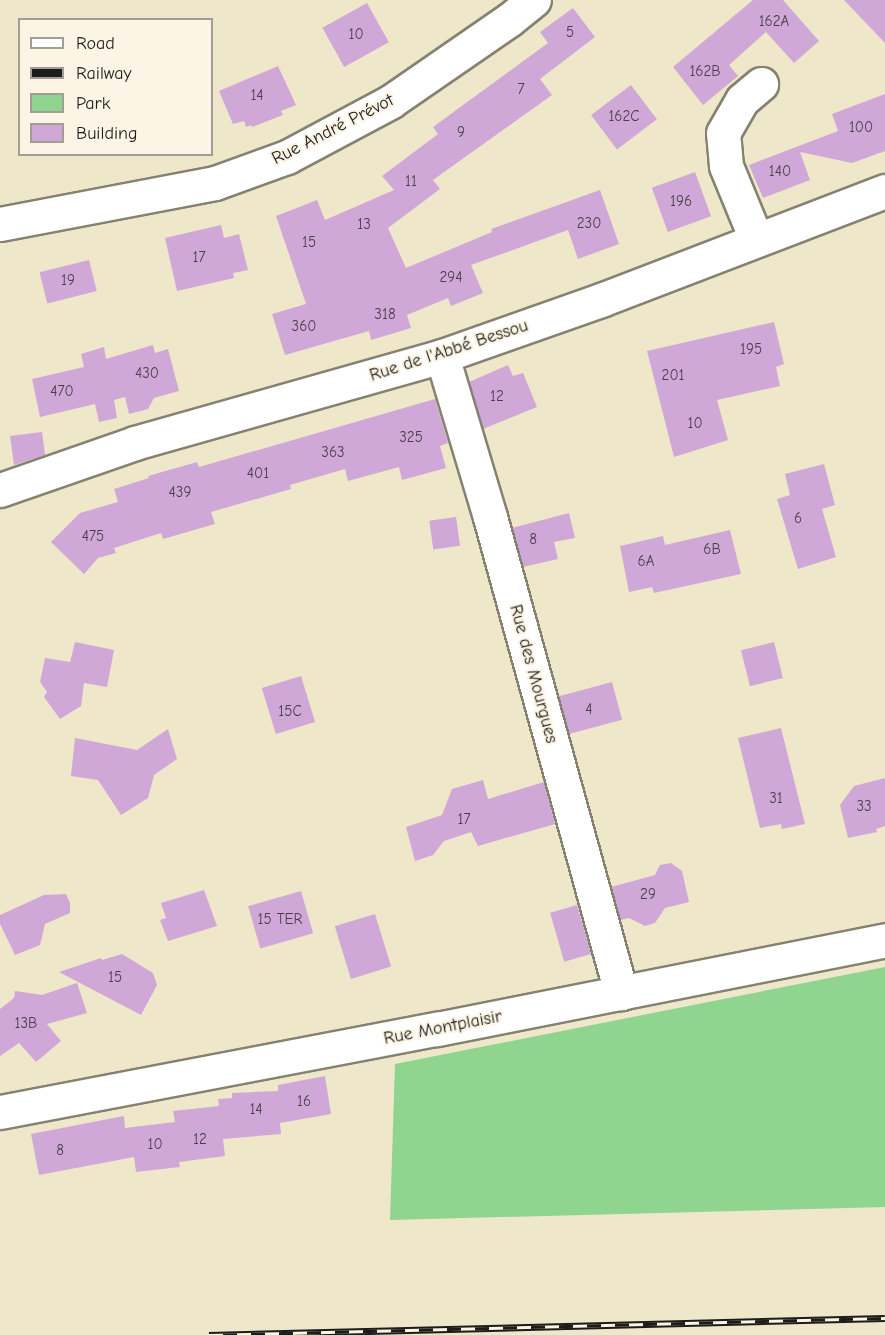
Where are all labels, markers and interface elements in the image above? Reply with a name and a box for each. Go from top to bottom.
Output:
house number: 162A [759,13,789,31]
legend [18,18,213,156]
house number: 5 [566,24,574,42]
house number: 10 [348,26,364,44]
text: Road [76,33,115,54]
text: Railway [76,63,132,84]
house number: 162B [689,63,721,81]
house number: 7 [517,81,525,99]
house number: 14 [250,87,264,105]
street label: Rue André Prévot [268,90,398,170]
text: Park [76,93,110,114]
house number: 162C [608,108,640,126]
house number: 100 [849,119,873,137]
text: Building [76,123,138,144]
house number: 9 [457,124,465,142]
house number: 140 [769,163,791,181]
house number: 11 [405,173,417,191]
house number: 196 [670,193,692,211]
house number: 230 [577,215,601,233]
house number: 13 [357,216,371,234]
house number: 15 [302,234,316,252]
house number: 17 [192,249,206,267]
house number: 294 [439,269,463,287]
house number: 19 [61,272,75,290]
house number: 318 [374,306,396,324]
street label: Rue de l'Abbé Bessou [367,315,531,387]
house number: 360 [292,318,316,336]
house number: 195 [740,341,762,359]
house number: 430 [135,365,159,383]
house number: 201 [662,367,684,385]
house number: 470 [50,383,74,401]
house number: 12 [490,388,504,406]
house number: 10 [687,415,703,433]
house number: 325 [399,429,423,447]
house number: 363 [321,444,345,462]
house number: 401 [247,465,269,483]
house number: 439 [169,484,191,502]
house number: 6 [794,510,802,528]
house number: 475 [82,528,104,546]
house number: 8 [529,531,537,549]
house number: 6B [703,541,721,559]
house number: 6A [638,553,654,571]
street label: Rue des Mourgues [504,602,562,746]
house number: 4 [585,701,593,719]
house number: 15C [278,703,302,721]
house number: 31 [769,790,783,808]
house number: 33 [856,798,872,816]
house number: 17 [457,811,471,829]
house number: 29 [640,886,656,904]
house number: 15 TER [258,911,302,929]
house number: 15 [108,969,122,987]
street label: Rue Montplaisir [382,1006,504,1050]
house number: 13B [15,1015,37,1033]
house number: 16 [297,1093,311,1111]
house number: 14 [249,1101,263,1119]
house number: 12 [193,1131,207,1149]
house number: 10 [147,1136,163,1154]
house number: 8 [56,1142,64,1160]

